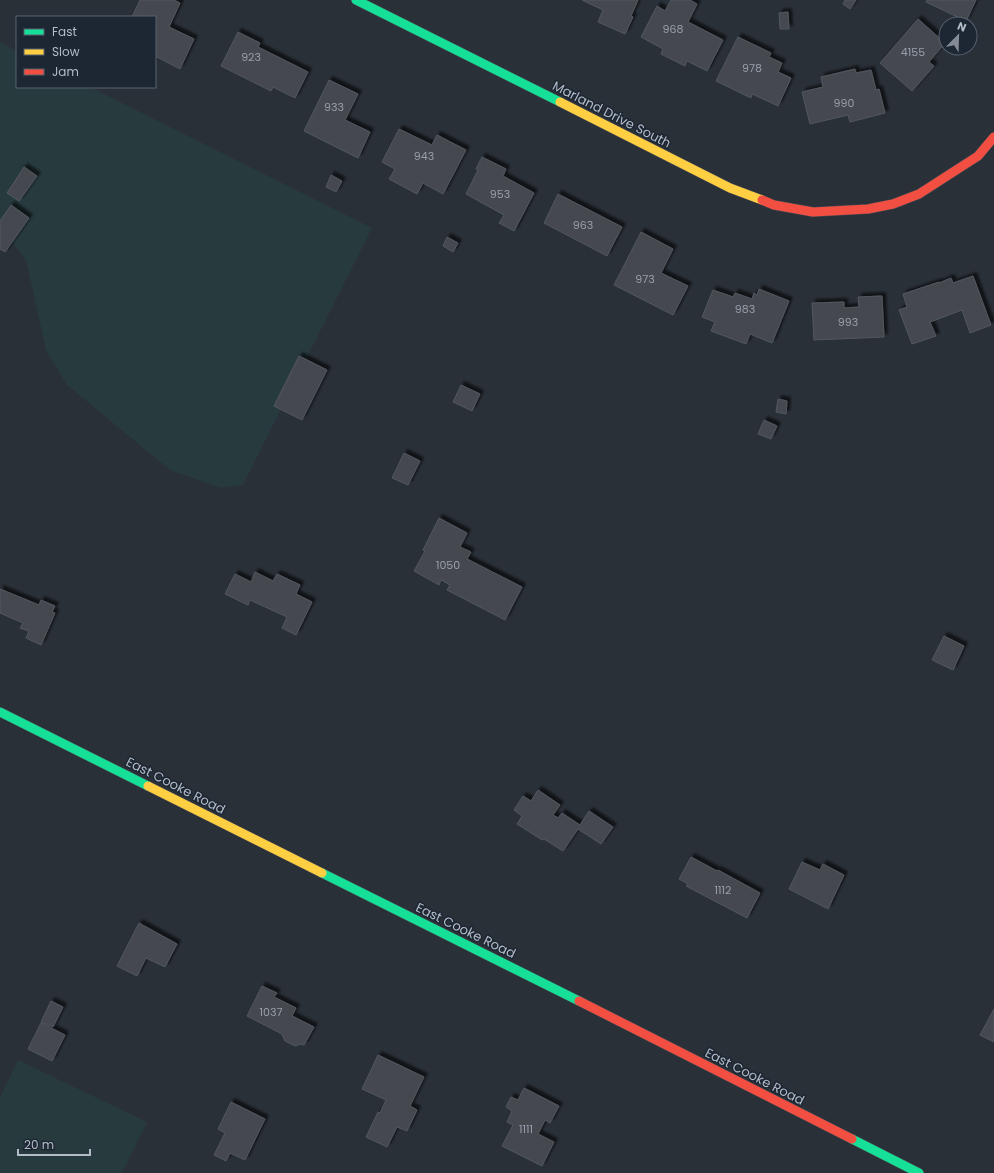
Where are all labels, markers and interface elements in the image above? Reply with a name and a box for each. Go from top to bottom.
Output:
legend [16,16,156,88]
north arrow [938,16,978,56]
text: N [955,18,969,36]
house number: 968 [663,21,683,37]
text: Fast [52,23,77,40]
text: Slow [52,43,80,60]
house number: 4155 [901,44,925,60]
house number: 923 [241,49,261,65]
house number: 978 [742,60,762,76]
text: Jam [52,63,79,80]
street label: Marland Drive South [549,76,674,153]
house number: 990 [834,95,854,111]
house number: 933 [324,99,344,115]
house number: 943 [414,148,434,164]
house number: 953 [490,186,510,202]
house number: 963 [573,217,593,233]
house number: 973 [635,271,655,287]
house number: 983 [735,301,755,317]
house number: 993 [838,314,858,330]
house number: 1050 [436,557,460,573]
street label: East Cooke Road [123,752,229,819]
house number: 1112 [715,882,731,898]
street label: East Cooke Road [413,898,519,963]
house number: 1037 [260,1004,282,1020]
street label: East Cooke Road [702,1043,808,1110]
house number: 1111 [519,1121,533,1137]
scale bar [18,1131,90,1157]
text: 20 m [24,1136,54,1153]

